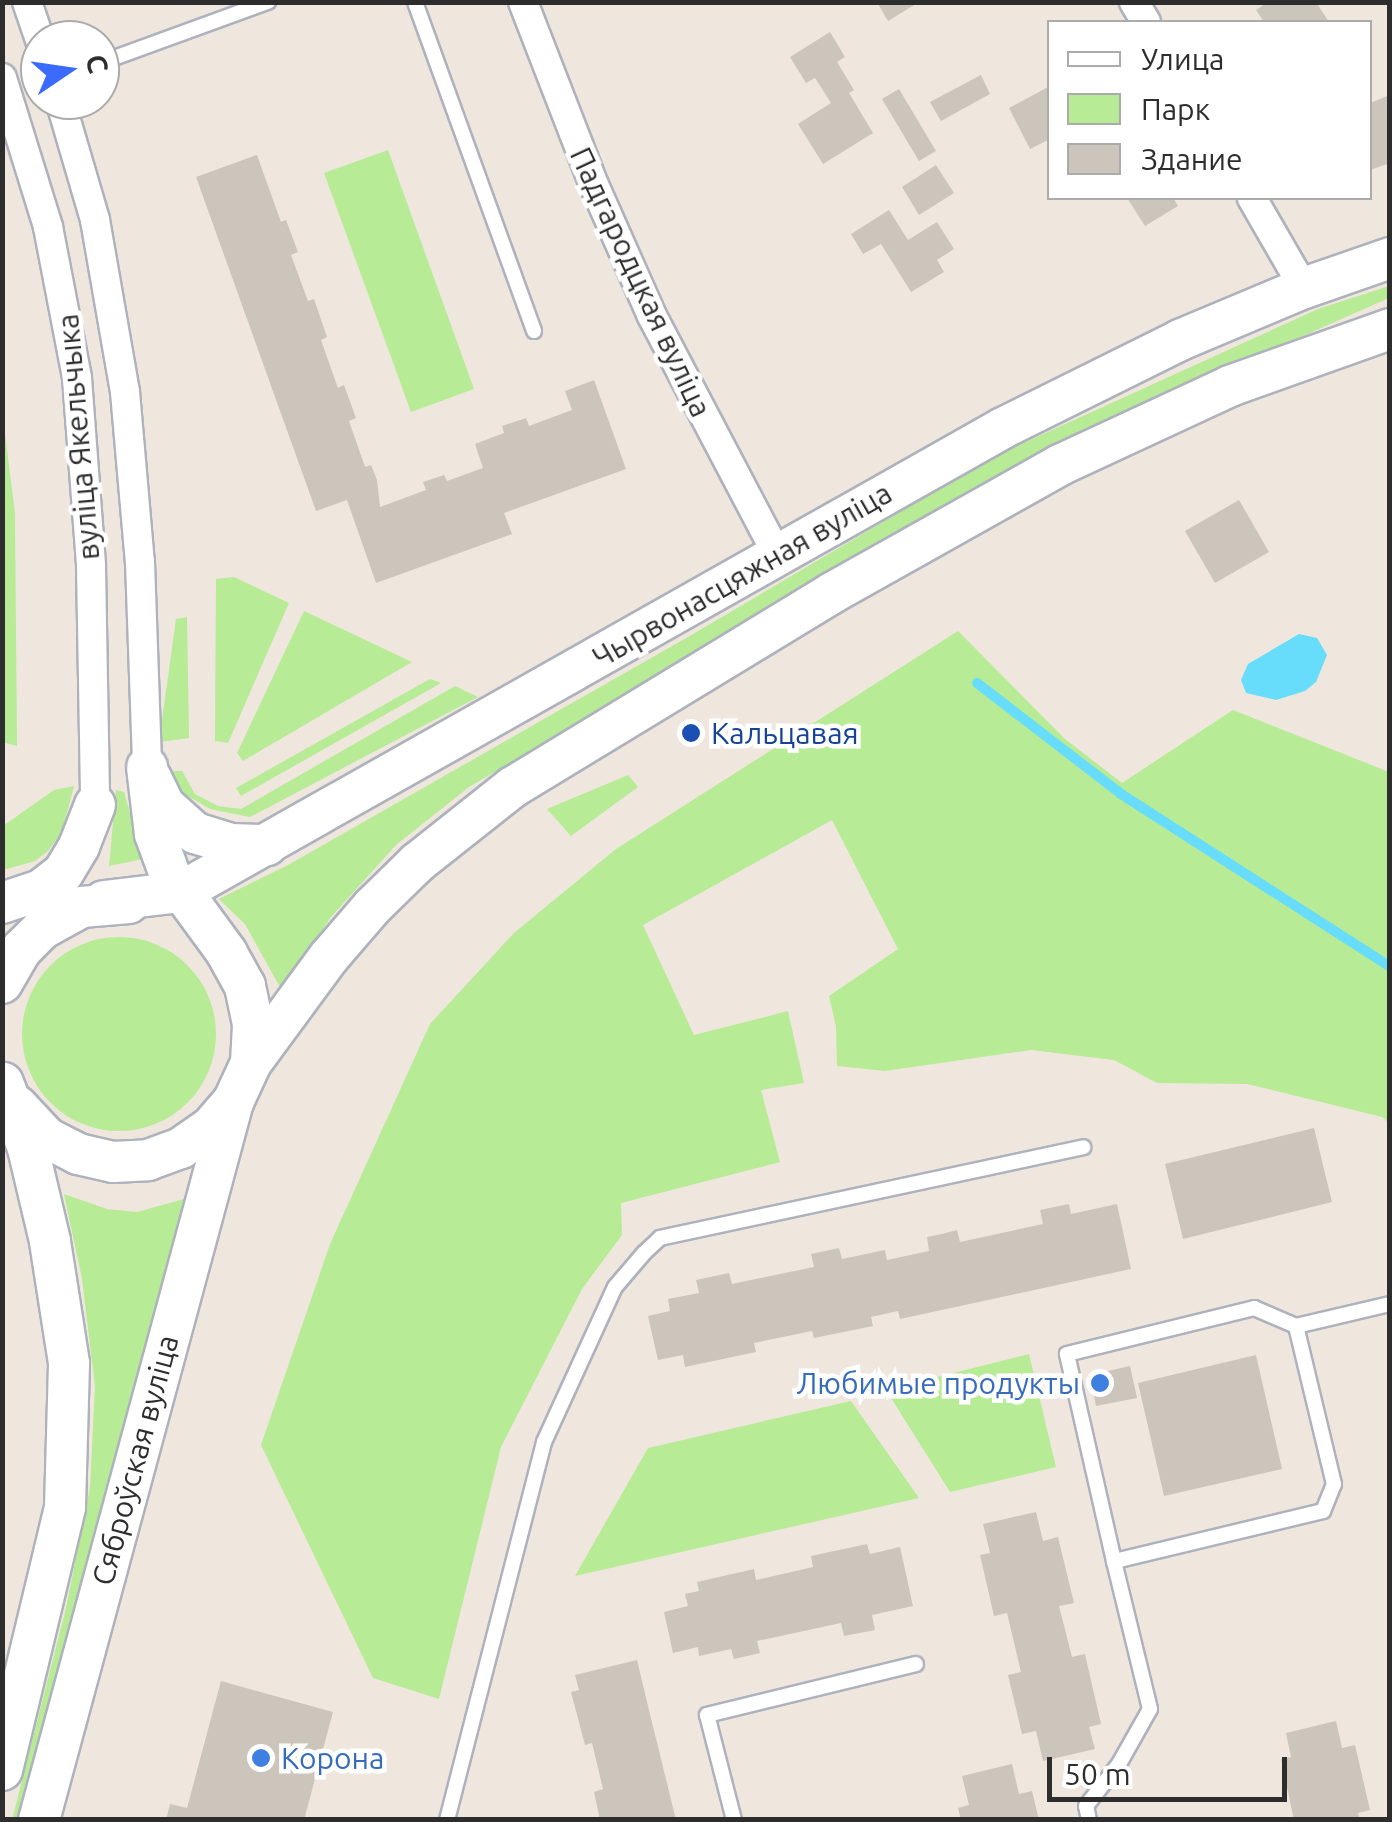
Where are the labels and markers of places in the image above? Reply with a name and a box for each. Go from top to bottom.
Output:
place label: Кальцавая [711,715,859,751]
marker: Кальцавая [680,722,702,744]
place label: Любимые продукты [796,1365,1080,1401]
marker: Любимые продукты [1089,1372,1111,1394]
place label: Корона [281,1740,384,1776]
marker: Корона [250,1747,272,1769]

